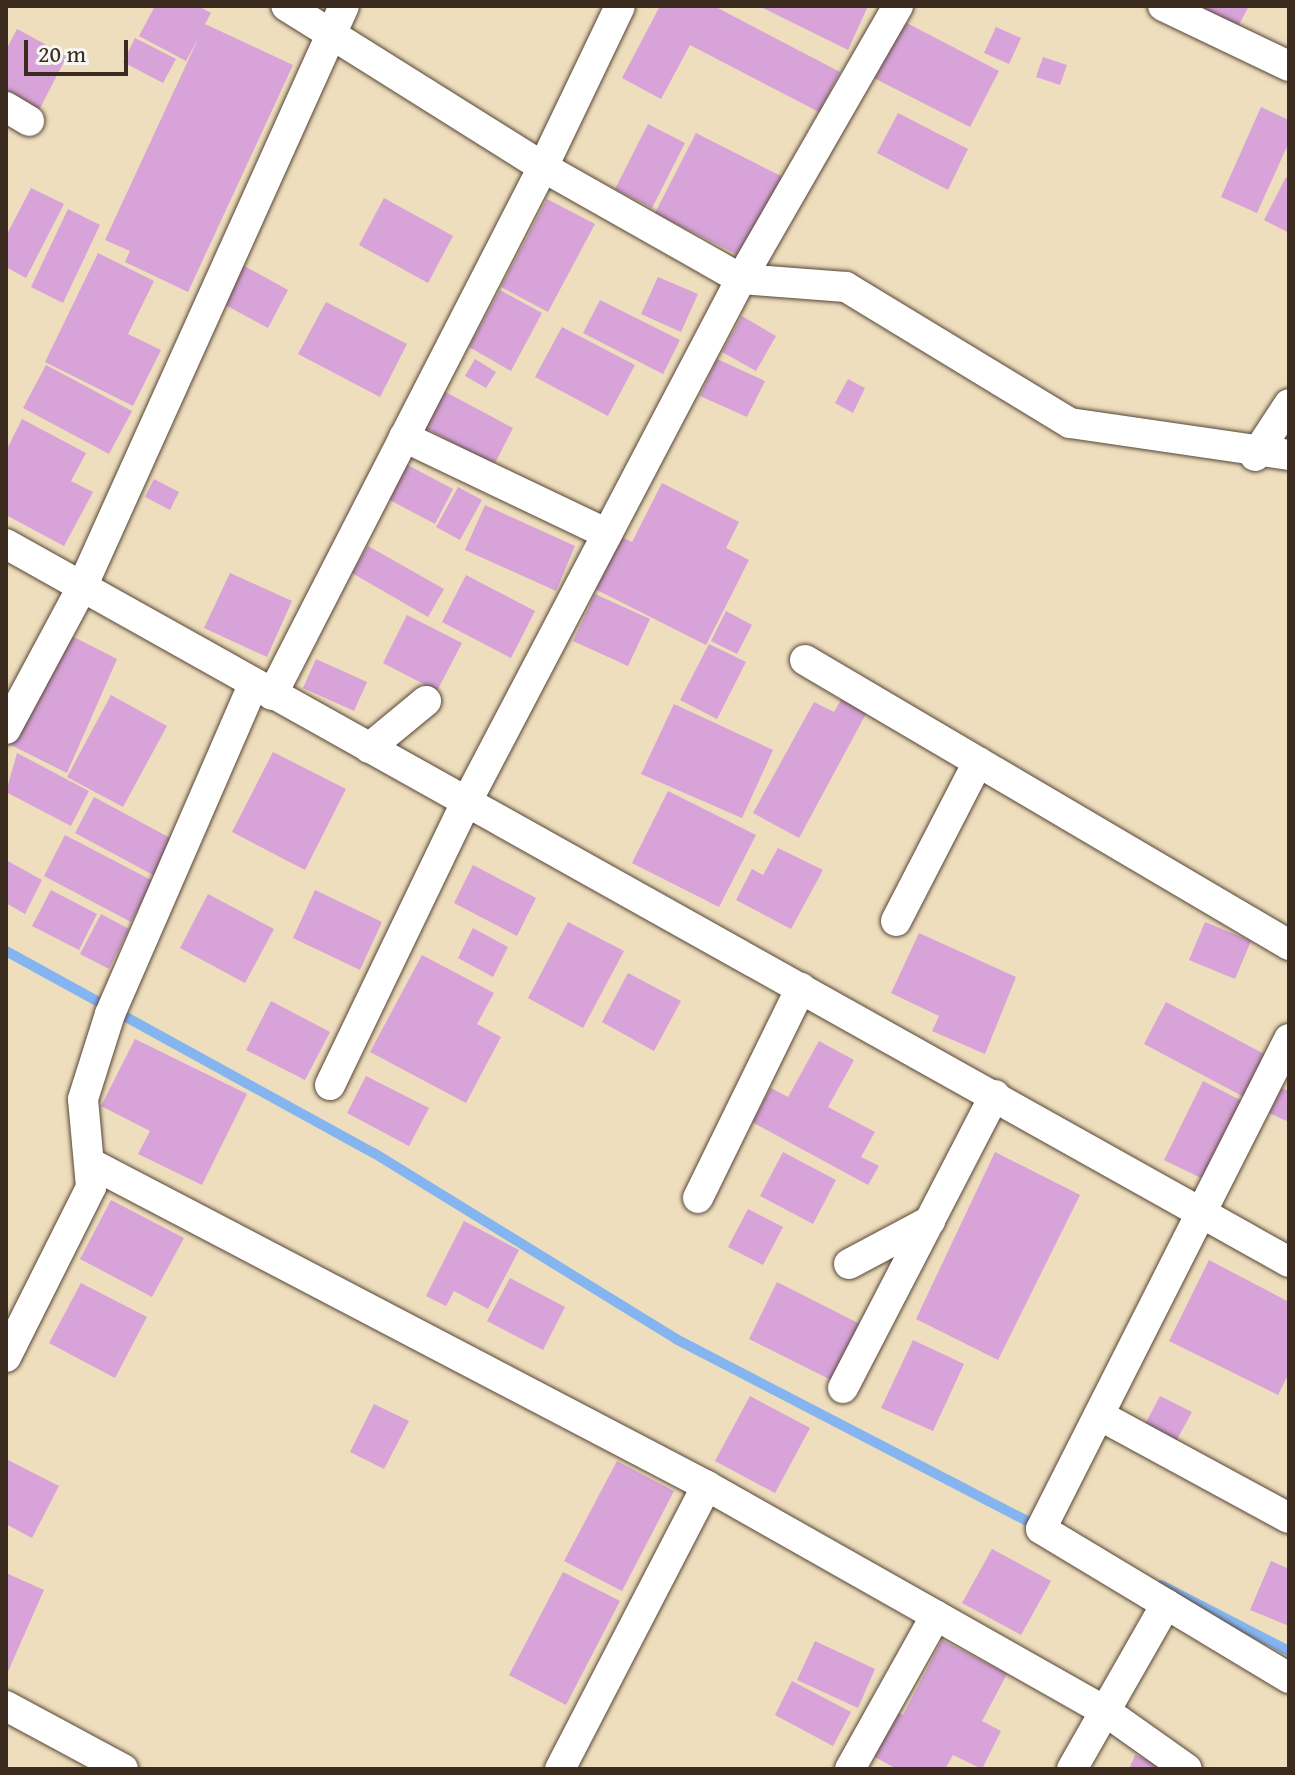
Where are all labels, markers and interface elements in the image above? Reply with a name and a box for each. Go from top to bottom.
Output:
scale bar [28,24,132,74]
text: 20 m [38,36,86,71]

